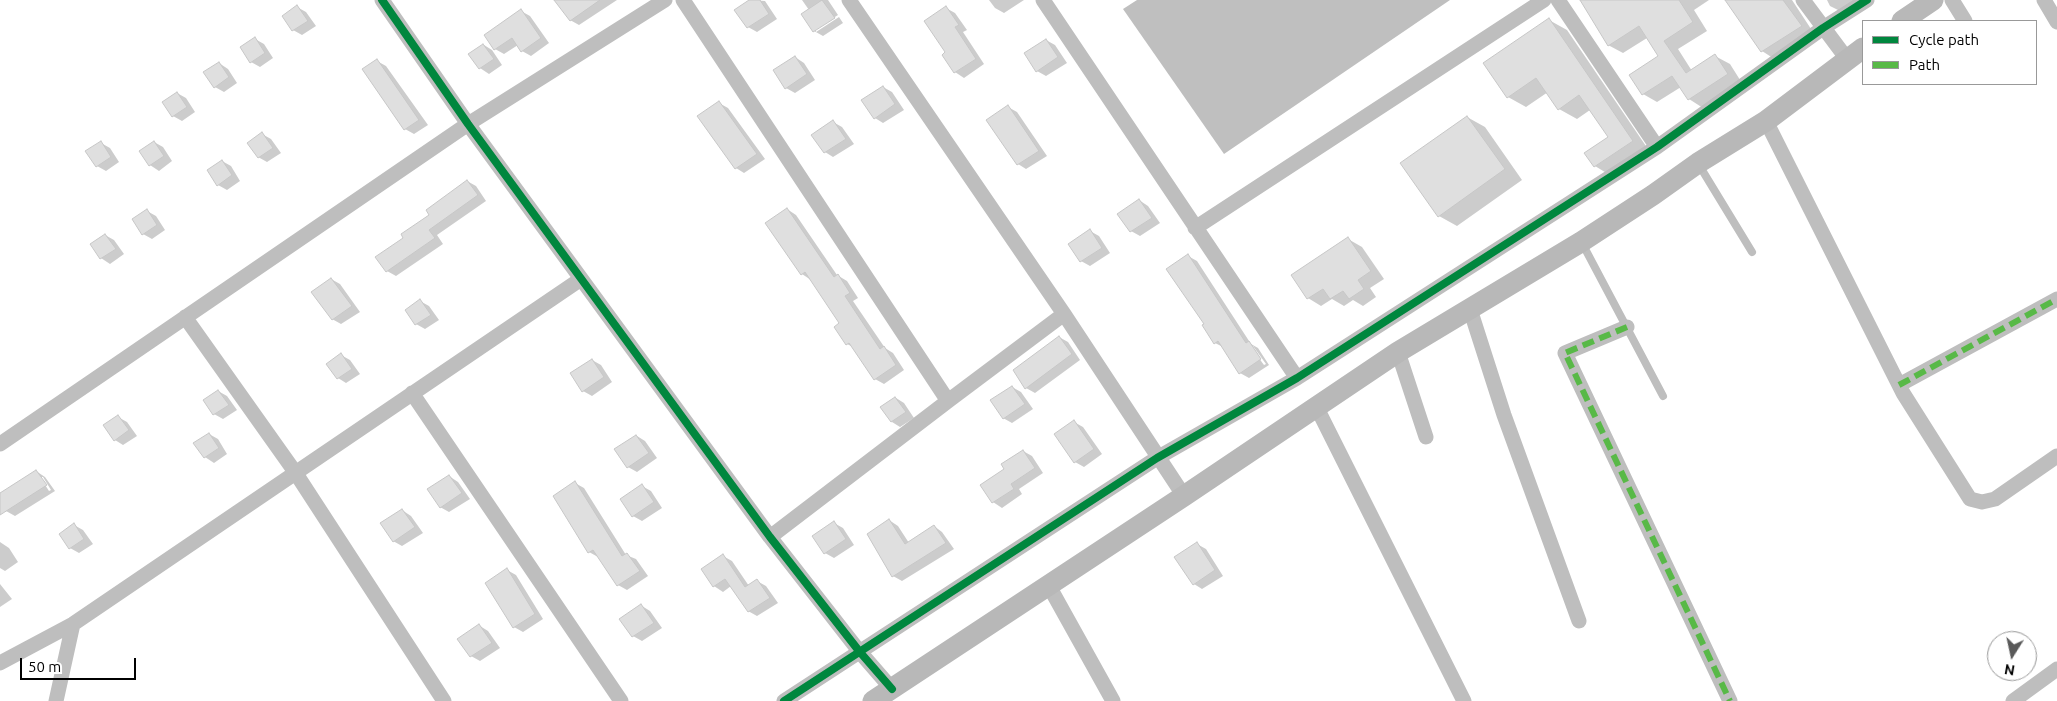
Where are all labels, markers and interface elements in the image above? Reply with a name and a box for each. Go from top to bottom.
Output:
legend [1862,20,2037,85]
text: Cycle path [1909,31,1979,48]
text: Path [1909,56,1940,73]
north arrow [1987,631,2037,681]
scale bar [22,648,139,680]
text: 50 m [28,658,61,675]
text: N [2003,661,2016,679]

